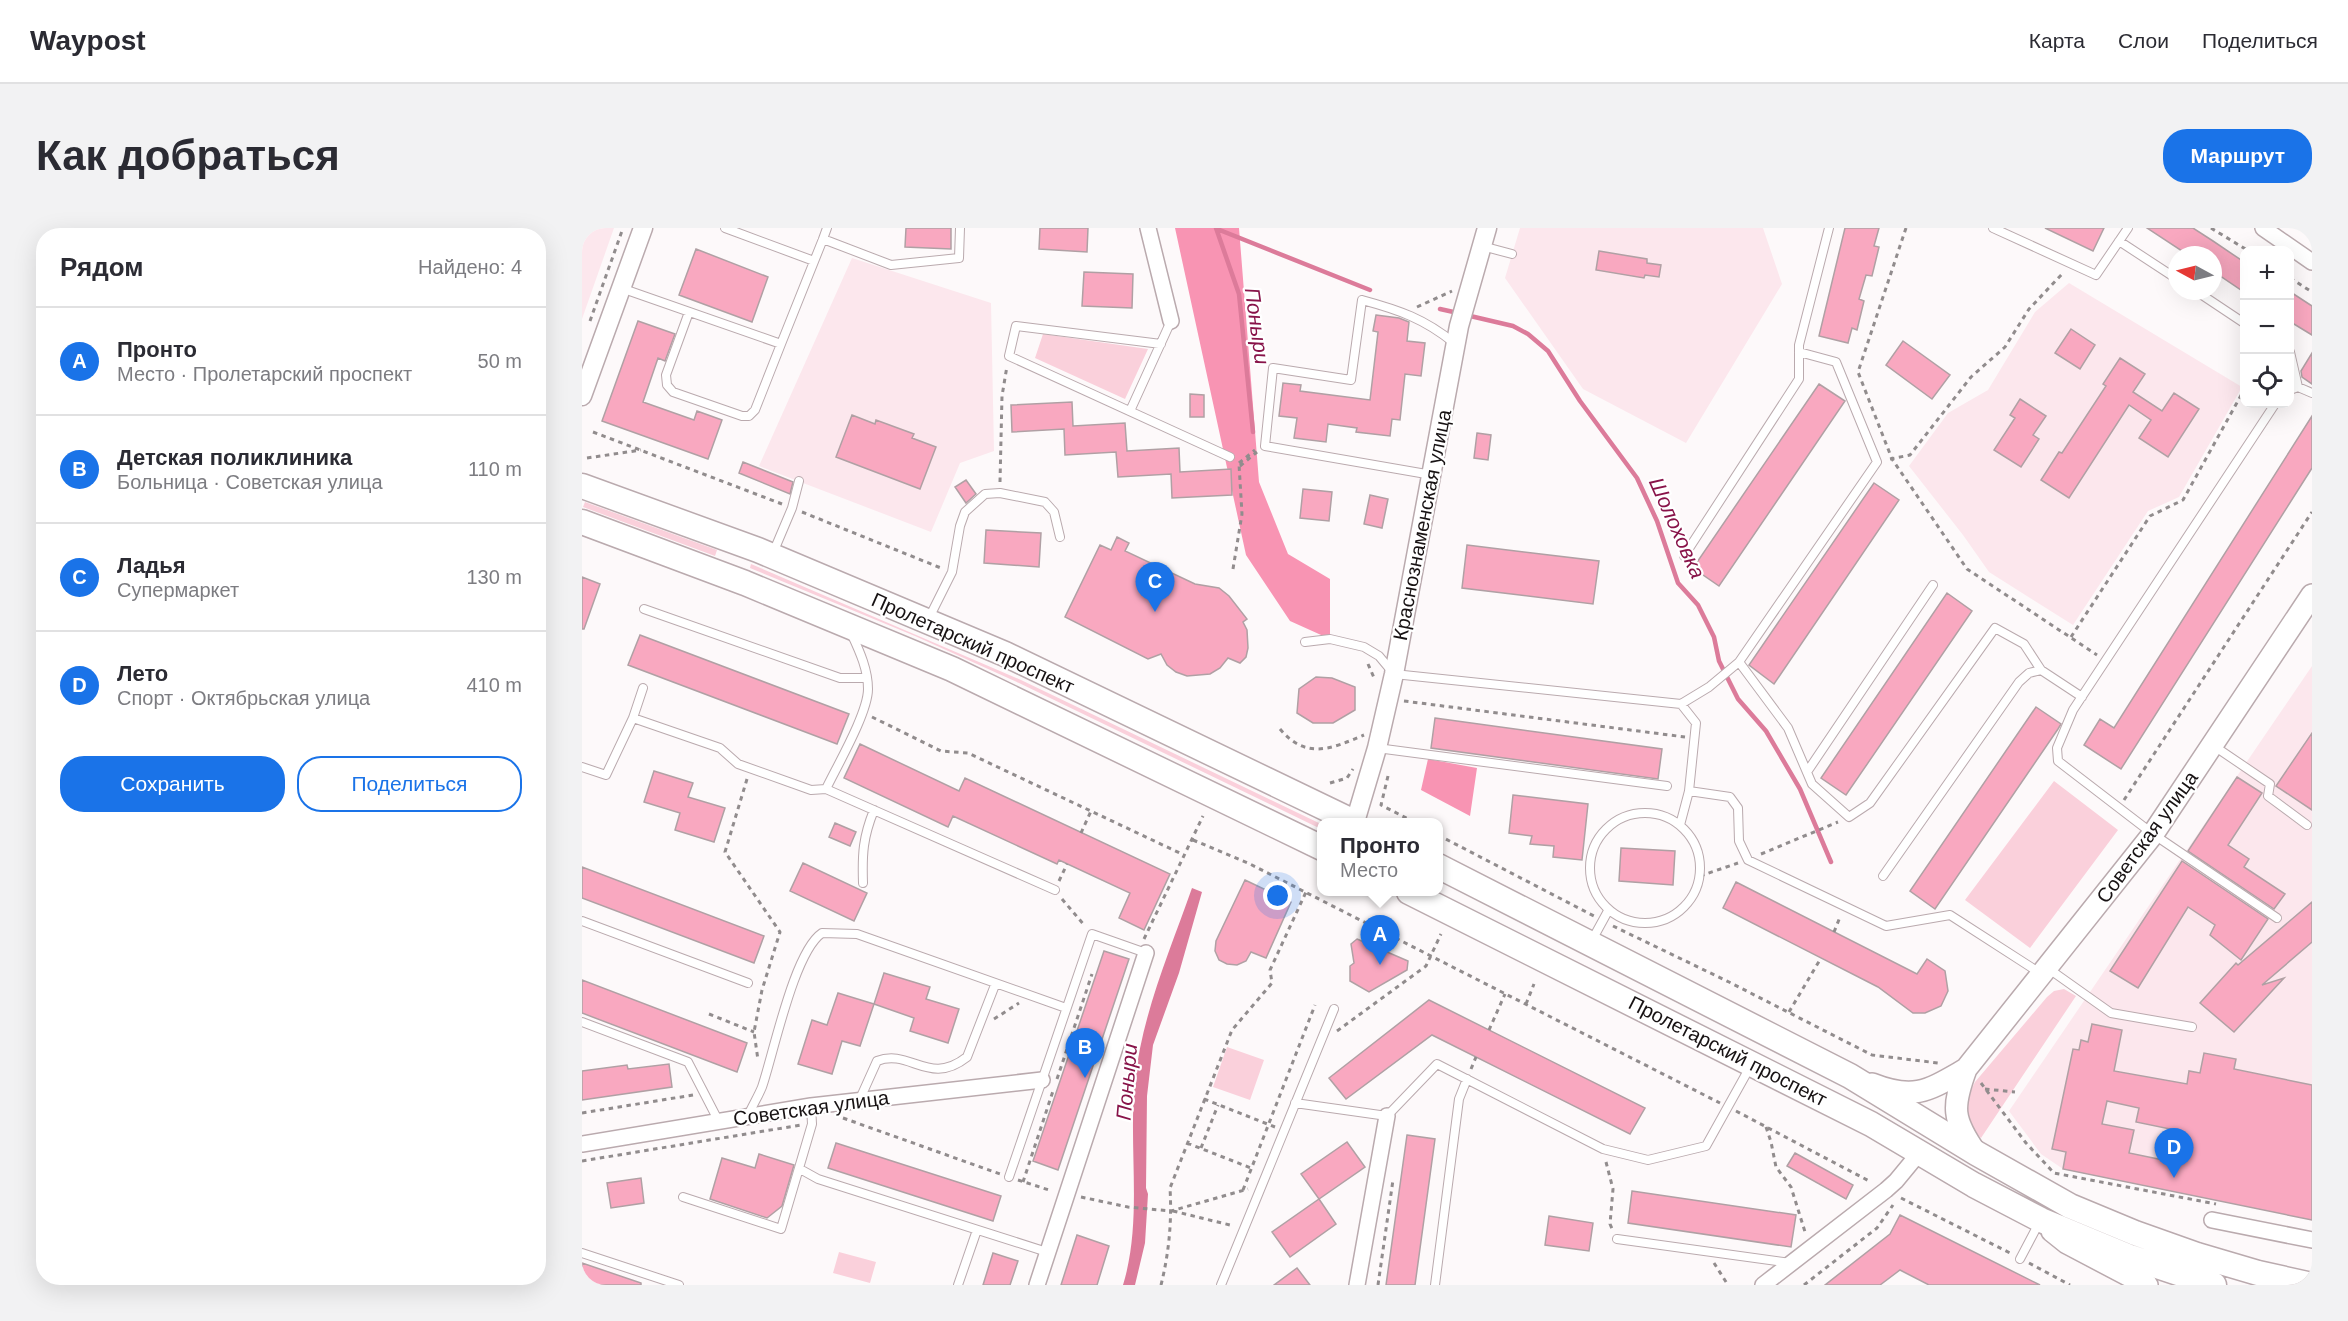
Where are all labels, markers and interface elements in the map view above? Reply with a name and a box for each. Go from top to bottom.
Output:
text: Waypost [30,25,146,56]
text: Карта [2029,29,2085,52]
text: Слои [2118,29,2169,52]
text: Поделиться [2202,29,2318,52]
button: Маршрут [2163,129,2312,183]
text: Как добраться [36,132,340,179]
north arrow [2168,246,2222,300]
map controls [2240,246,2294,408]
button: + [2240,246,2294,300]
text: Рядом [60,252,143,282]
text: Найдено: 4 [418,256,522,278]
water label: Поныри [1241,286,1274,366]
button: − [2240,300,2294,354]
text: Пронто [117,337,197,362]
text: A [72,350,87,372]
text: 50 m [478,350,522,372]
button: locate [2240,354,2294,408]
text: Место · Пролетарский проспект [117,363,412,385]
street label: Краснознаменская улица [1389,407,1455,642]
text: Детская поликлиника [117,445,352,470]
text: B [72,458,87,480]
text: 110 m [468,458,522,480]
text: Больница · Советская улица [117,471,383,493]
water label: Шолоховка [1645,474,1710,582]
text: Ладья [117,553,186,578]
pin: C [1136,562,1174,612]
text: C [72,566,87,588]
text: 130 m [466,566,522,588]
text: Супермаркет [117,579,239,601]
street label: Пролетарский проспект [868,588,1078,698]
text: Лето [117,661,168,686]
text: D [72,674,87,696]
text: 410 m [466,674,522,696]
text: Спорт · Октябрьская улица [117,687,370,709]
button: Сохранить [60,756,285,812]
button: Поделиться [297,756,522,812]
street label: Советская улица [2092,766,2203,907]
popup [1317,818,1443,896]
text: Пронто [1340,833,1420,858]
text: Место [1340,859,1398,881]
your location [1263,881,1292,910]
pin: A [1360,916,1400,965]
street label: Пролетарский проспект [1625,991,1831,1111]
pin: B [1066,1028,1104,1078]
water label: Поныри [1112,1042,1141,1121]
street label: Советская улица [732,1086,891,1130]
pin: D [2154,1128,2194,1178]

